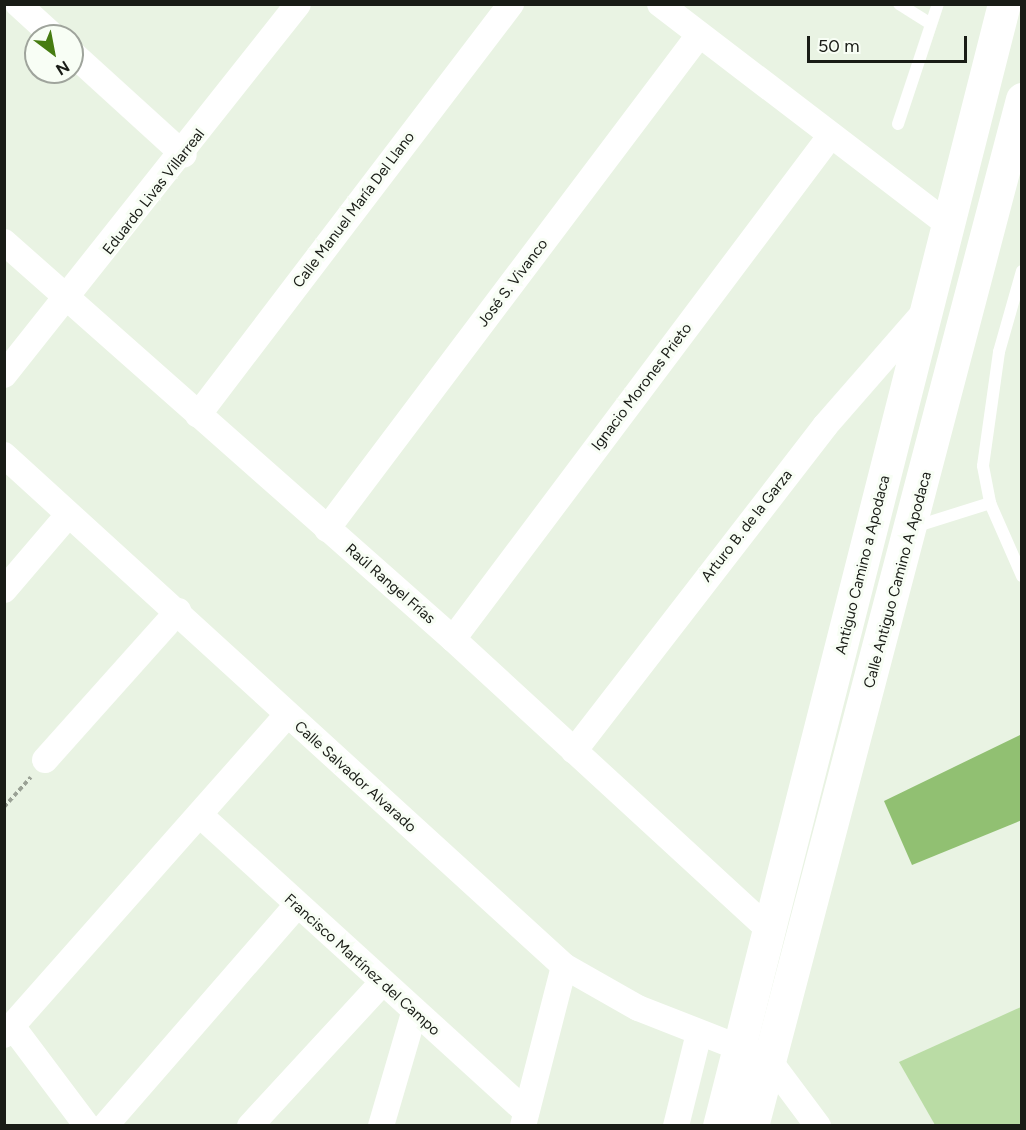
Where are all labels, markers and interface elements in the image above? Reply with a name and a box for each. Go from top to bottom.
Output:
north arrow [24,24,84,84]
scale bar [810,24,970,62]
text: 50 m [818,35,860,57]
text: N [52,57,73,79]
street label: Eduardo Livas Villarreal [99,126,209,258]
street label: Calle Manuel María Del Llano [289,128,419,292]
street label: José S. Vivanco [474,235,552,331]
street label: Ignacio Morones Prieto [588,320,696,454]
street label: Arturo B. de la Garza [698,466,796,586]
street label: Calle Antiguo Camino A Apodaca [860,470,936,690]
street label: Antiguo Camino a Apodaca [832,474,894,656]
street label: Raúl Rangel Frías [341,540,439,628]
street label: Calle Salvador Alvarado [290,718,420,836]
street label: Francisco Martínez del Campo [280,890,444,1040]

